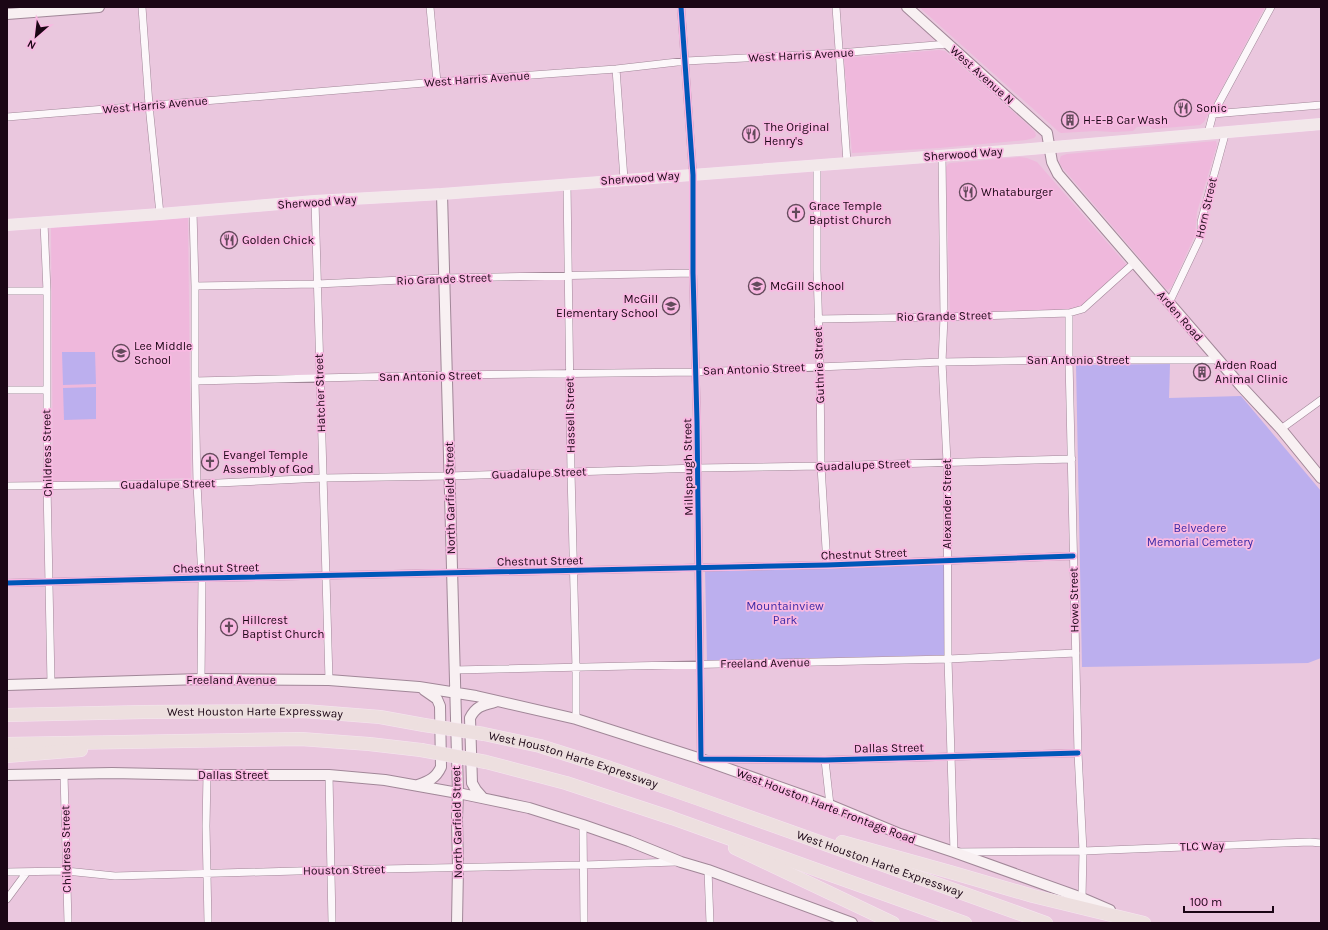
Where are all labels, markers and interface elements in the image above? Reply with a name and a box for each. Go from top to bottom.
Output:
north arrow [16,16,56,56]
text: N [25,37,38,52]
street label: West Avenue N [947,43,1017,107]
street label: West Harris Avenue [748,45,854,65]
street label: West Harris Avenue [424,68,530,90]
street label: West Harris Avenue [102,93,208,117]
restaurant icon: Sonic [1173,98,1193,118]
place label: Sonic [1196,101,1227,115]
building icon: H-E-B Car Wash [1060,110,1080,130]
place label: H-E-B Car Wash [1083,113,1168,127]
place label: The Original Henry's [764,120,829,148]
restaurant icon: The Original Henry's [741,124,761,144]
street label: Sherwood Way [923,144,1003,164]
street label: Sherwood Way [600,168,680,188]
street label: Horn Street [1192,176,1220,240]
restaurant icon: Whataburger [958,182,978,202]
place label: Whataburger [981,185,1053,199]
street label: Sherwood Way [277,192,357,212]
place label: Grace Temple Baptist Church [809,199,891,227]
church icon: Grace Temple Baptist Church [786,203,806,223]
restaurant icon: Golden Chick [219,230,239,250]
place label: Golden Chick [242,233,314,247]
street label: Rio Grande Street [396,270,492,288]
school or university icon: McGill School [747,276,767,296]
place label: McGill School [770,279,844,293]
street label: Arden Road [1154,288,1206,344]
place label: McGill Elementary School [556,292,658,320]
school or university icon: McGill Elementary School [661,296,681,316]
street label: Rio Grande Street [896,308,992,324]
street label: Guthrie Street [811,326,827,404]
place label: Lee Middle School [134,339,192,367]
school or university icon: Lee Middle School [111,343,131,363]
street label: Hatcher Street [312,353,328,433]
street label: San Antonio Street [1027,353,1130,367]
place label: Arden Road Animal Clinic [1215,358,1288,386]
street label: San Antonio Street [703,360,806,378]
building icon: Arden Road Animal Clinic [1192,362,1212,382]
street label: San Antonio Street [379,368,482,384]
street label: Hassell Street [562,376,578,453]
street label: Childress Street [39,409,55,497]
street label: Millspaugh Street [680,418,696,516]
street label: North Garfield Street [442,441,458,554]
place label: Evangel Temple Assembly of God [223,448,314,476]
church icon: Evangel Temple Assembly of God [200,452,220,472]
street label: Guadalupe Street [815,456,911,474]
street label: Alexander Street [940,459,954,549]
street label: Guadalupe Street [491,464,587,482]
street label: Guadalupe Street [120,476,216,492]
park label: Belvedere Memorial Cemetery [1147,521,1254,549]
street label: Chestnut Street [821,545,908,563]
street label: Chestnut Street [497,553,584,569]
street label: Chestnut Street [173,560,260,576]
street label: Howe Street [1066,567,1082,633]
park label: Mountainview Park [746,599,824,627]
place label: Hillcrest Baptist Church [242,613,324,641]
church icon: Hillcrest Baptist Church [219,617,239,637]
street label: Freeland Avenue [720,655,810,671]
street label: Freeland Avenue [186,673,276,687]
street label: West Houston Harte Expressway [167,704,344,721]
street label: West Houston Harte Expressway [487,728,660,791]
street label: Dallas Street [854,740,925,756]
street label: North Garfield Street [449,765,465,878]
street label: West Houston Harte Frontage Road [734,765,918,847]
street label: Dallas Street [198,768,268,782]
street label: Childress Street [58,805,74,893]
street label: West Houston Harte Expressway [795,827,966,900]
street label: TLC Way [1180,838,1225,854]
street label: Houston Street [303,862,386,878]
scale bar [1184,888,1273,914]
text: 100 m [1190,895,1222,909]

